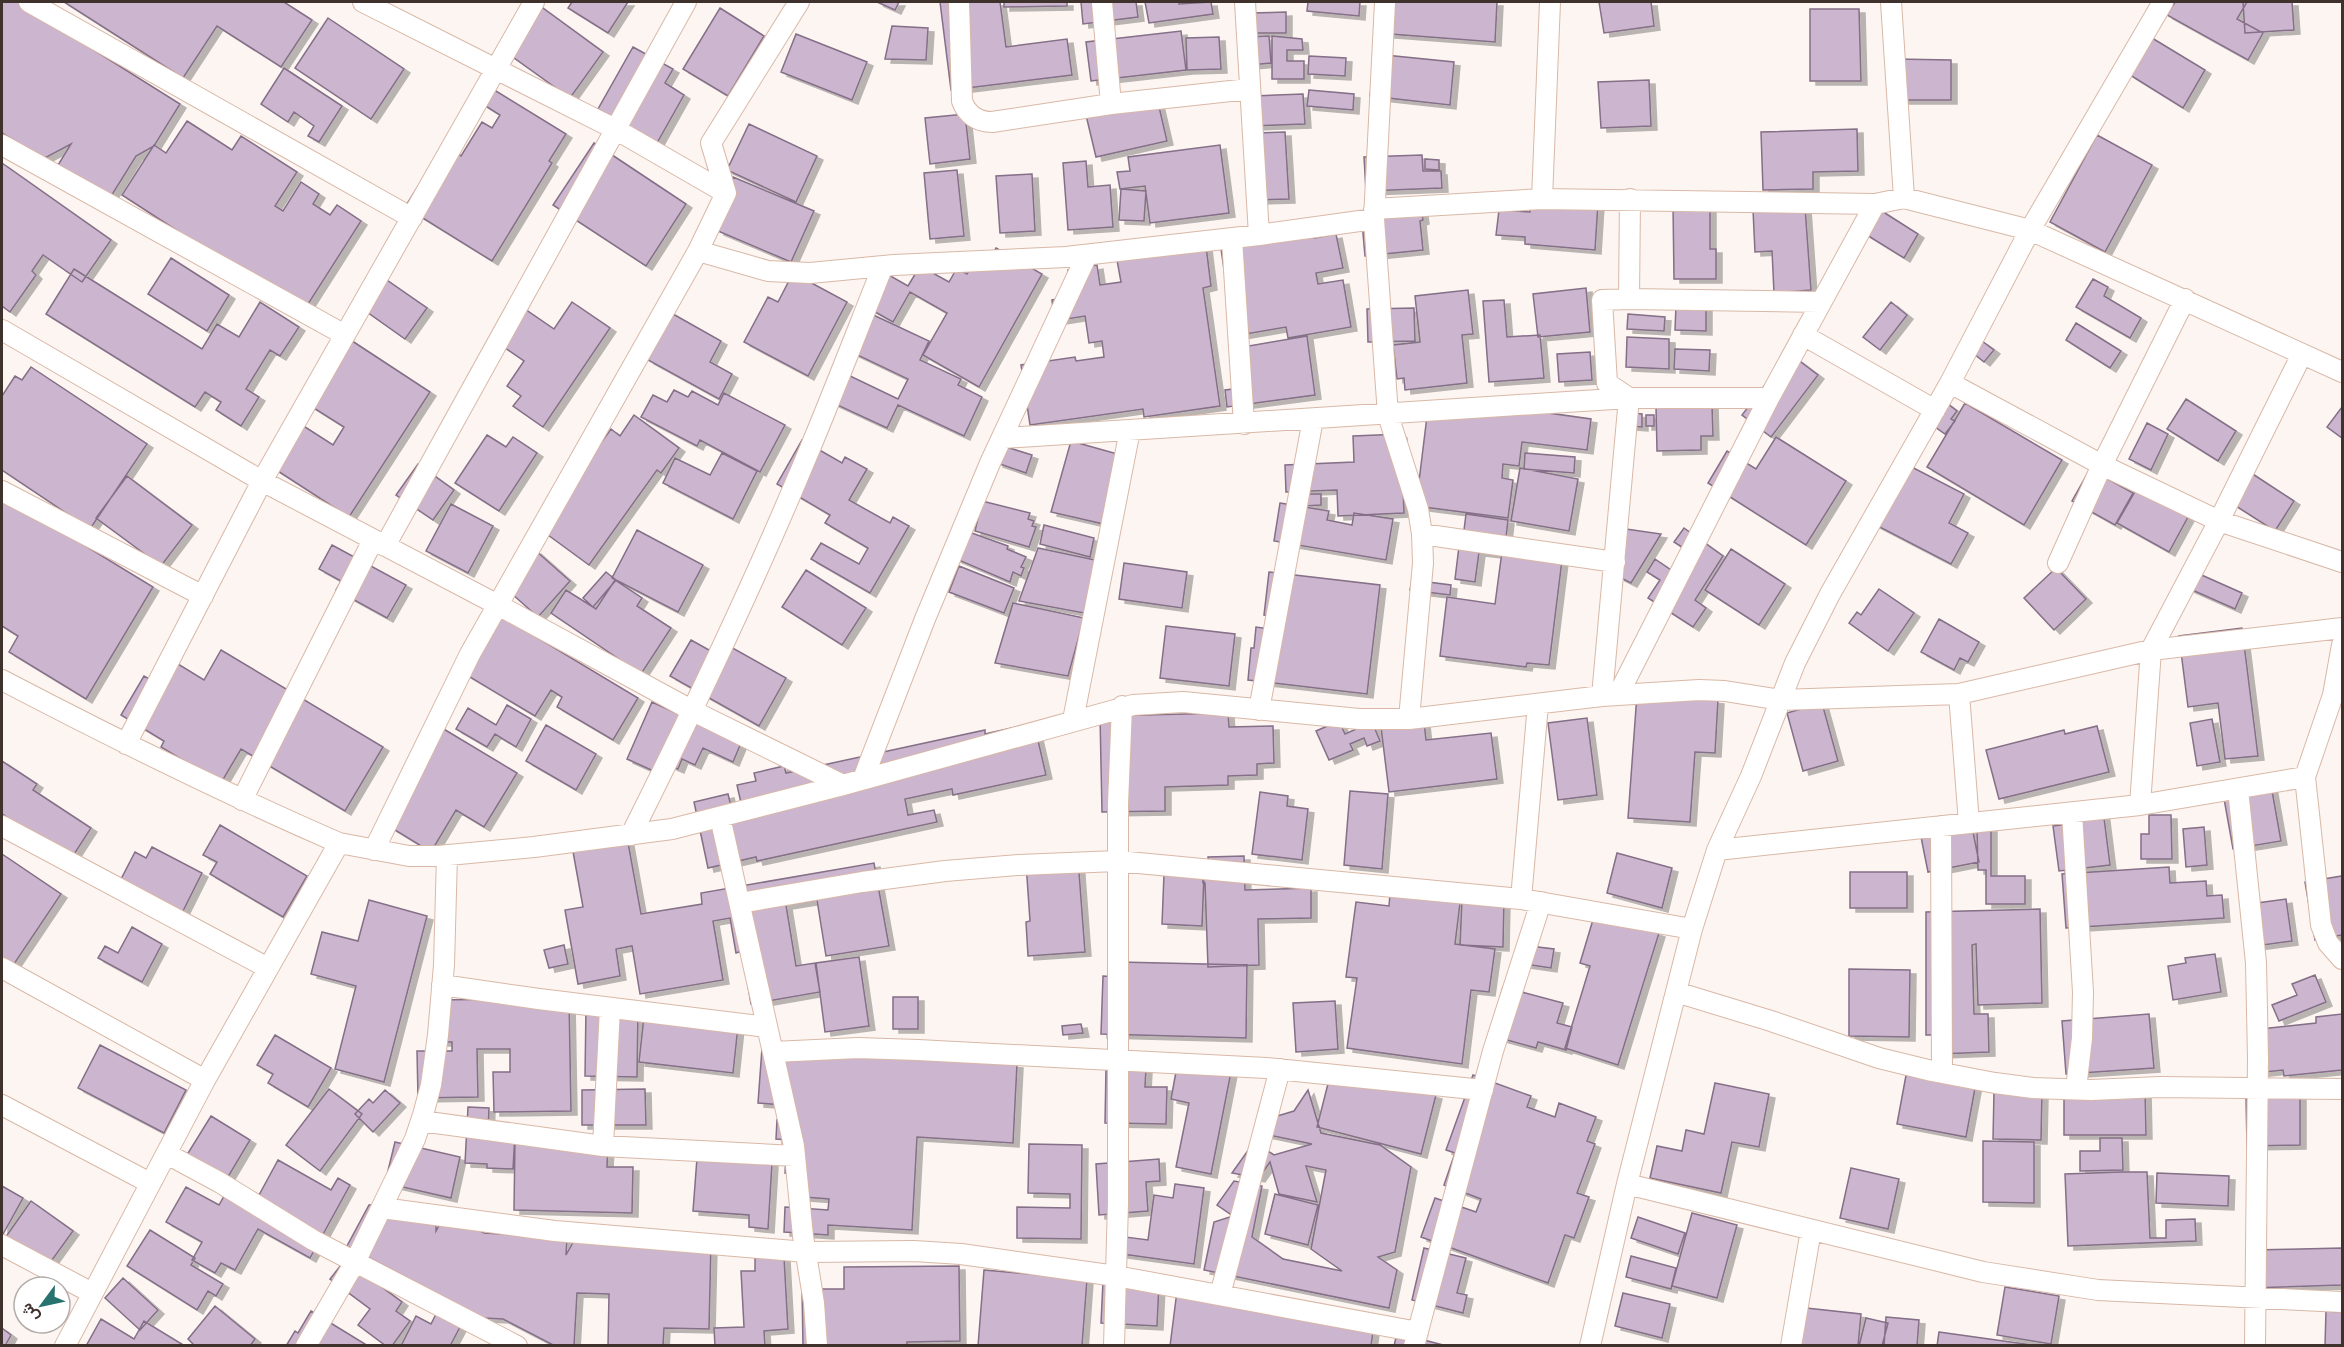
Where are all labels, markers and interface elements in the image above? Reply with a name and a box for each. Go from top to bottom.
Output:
north arrow [12,1275,72,1335]
text: ش [17,1300,43,1326]

